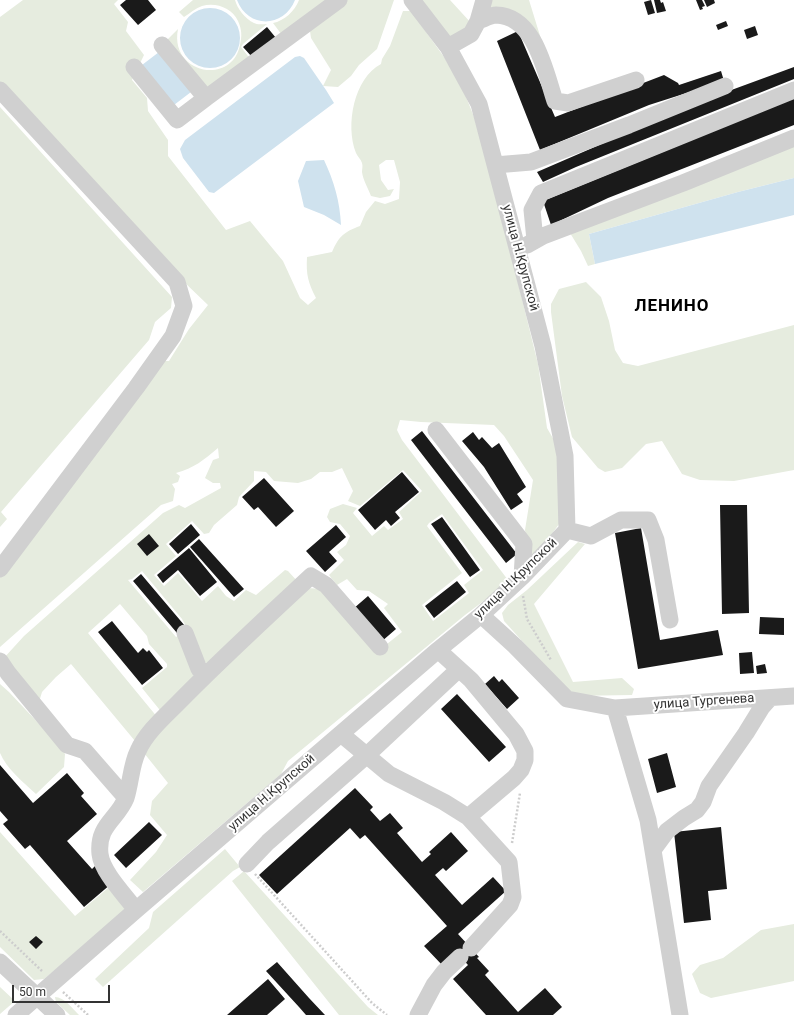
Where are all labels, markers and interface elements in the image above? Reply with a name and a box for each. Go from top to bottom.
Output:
street label: улица Н.Крупской [498,203,542,313]
district label: ЛЕНИНО [634,297,710,317]
street label: улица Н.Крупской [471,535,561,623]
street label: улица Тургенева [653,691,755,713]
street label: улица Н.Крупской [226,751,318,835]
scale bar [14,977,112,1003]
text: 50 m [19,985,46,999]

